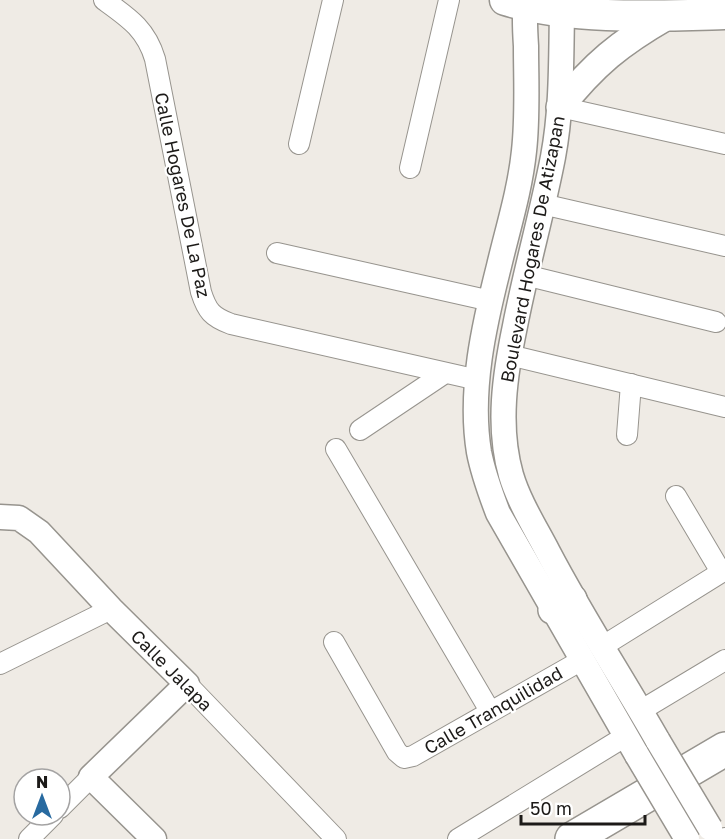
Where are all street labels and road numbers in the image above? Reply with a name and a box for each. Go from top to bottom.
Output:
street label: Calle Hogares De La Paz [150,90,216,300]
street label: Boulevard Hogares De Atizapan [495,114,569,384]
street label: Calle Jalapa [127,625,217,715]
street label: Calle Tranquilidad [420,661,566,759]

